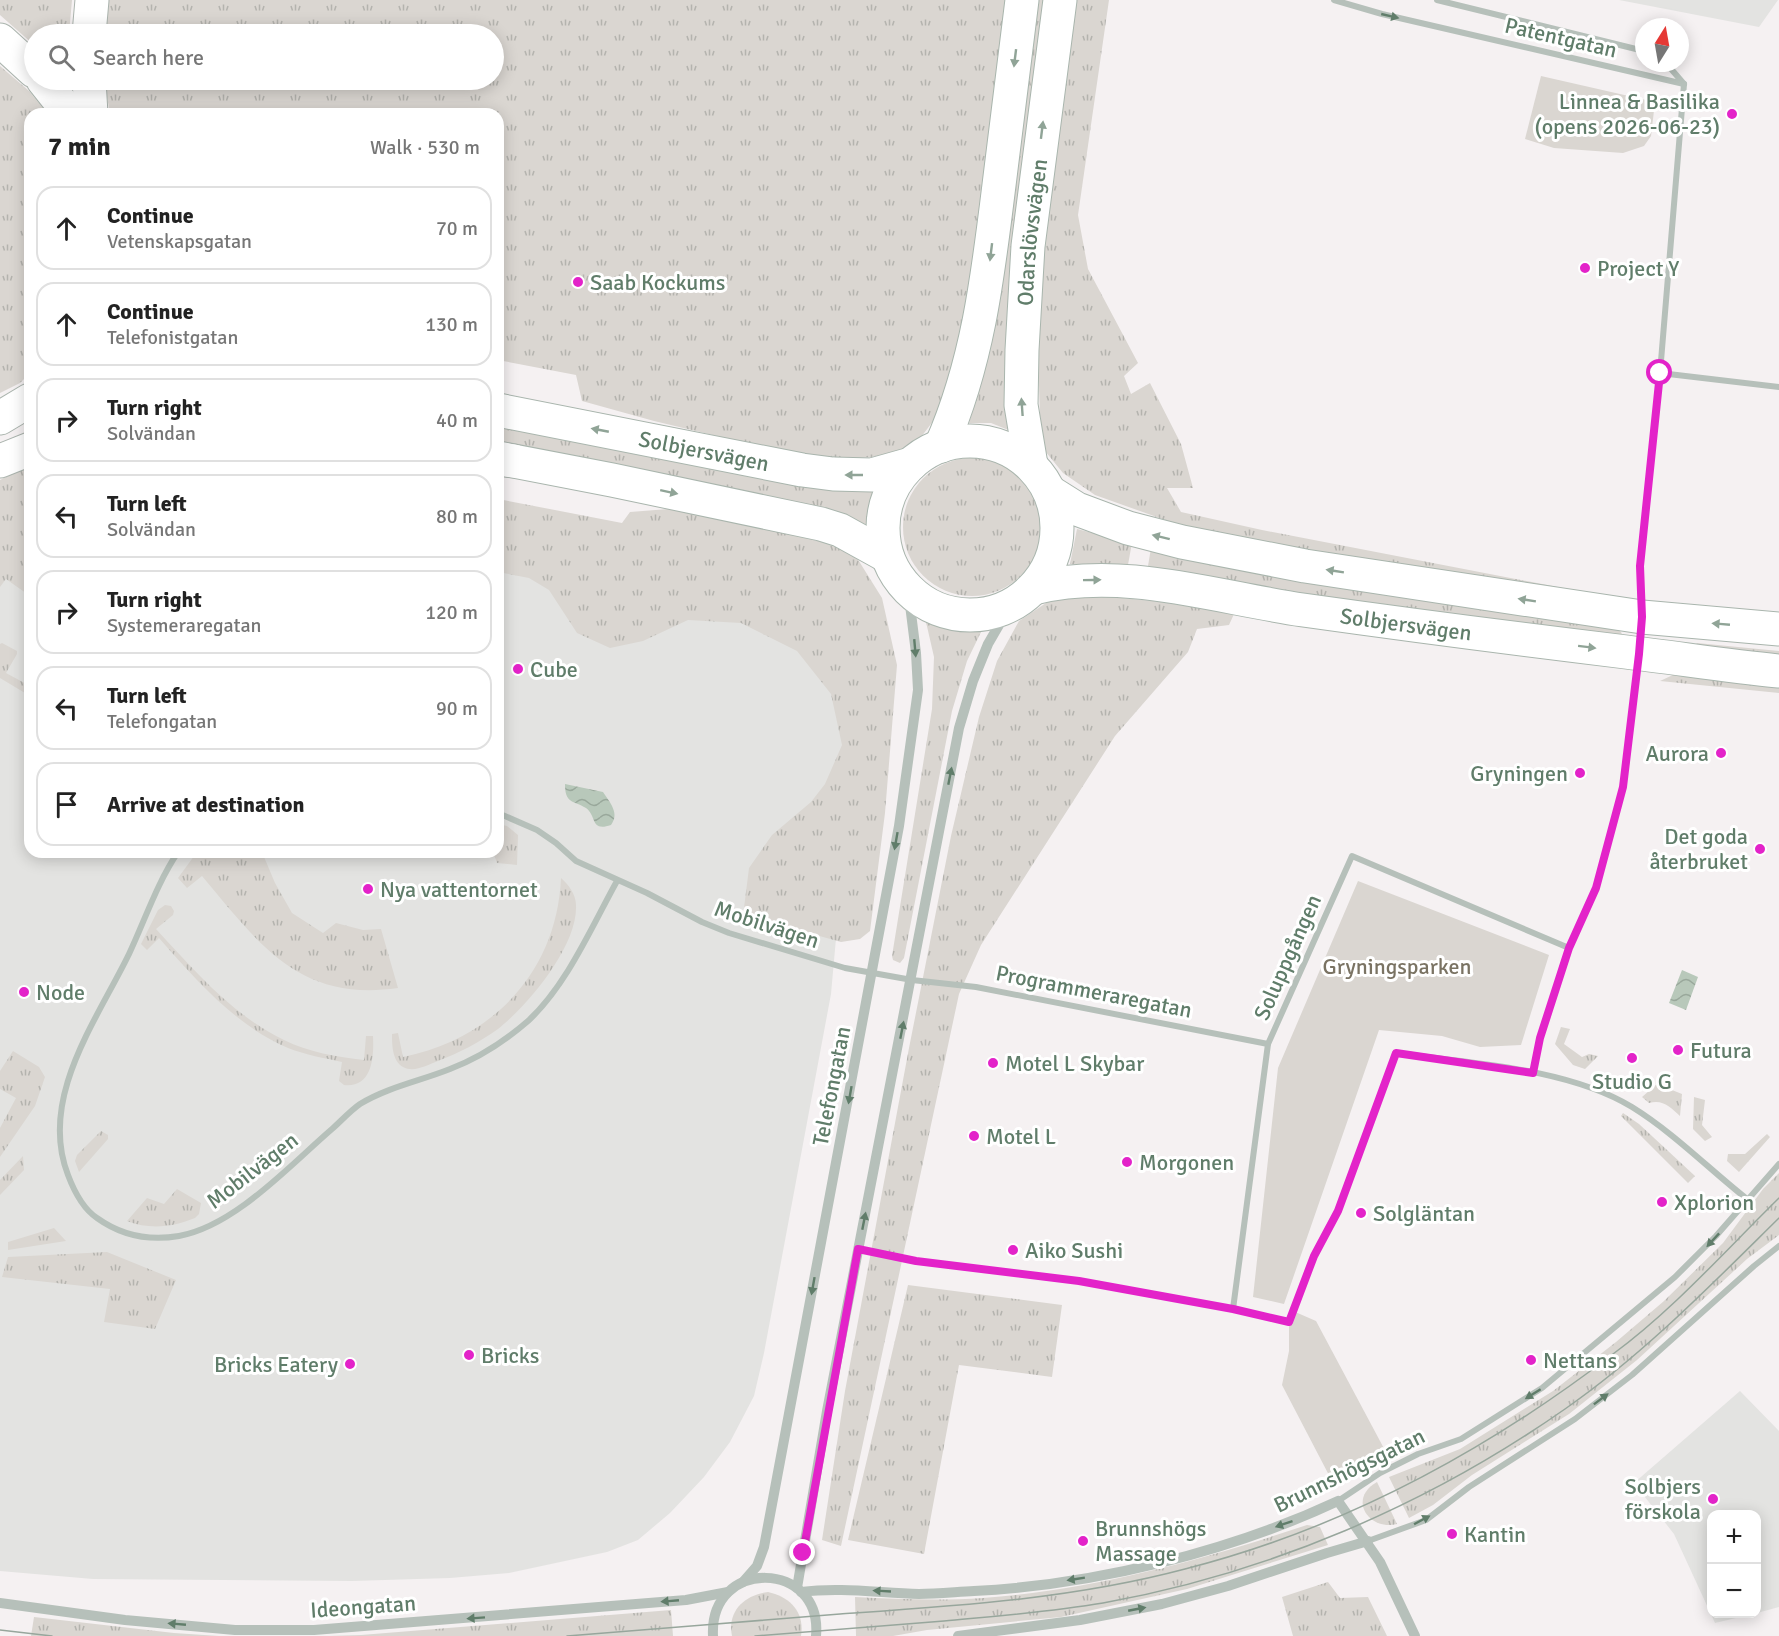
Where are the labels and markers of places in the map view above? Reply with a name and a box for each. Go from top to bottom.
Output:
place label: Linnea & Basilika (opens 2026-06-23) [1534,88,1720,140]
marker: Linnea & Basilika (opens 2026-06-23) [1725,107,1739,121]
place label: Project Y [1597,255,1679,282]
marker: Project Y [1578,261,1592,275]
place label: Saab Kockums [590,269,725,296]
marker: Saab Kockums [571,275,585,289]
place label: Cube [530,656,578,683]
marker: Cube [511,662,525,676]
place label: Aurora [1646,740,1709,767]
marker: Aurora [1714,746,1728,760]
place label: Gryningen [1470,760,1568,787]
marker: Gryningen [1573,766,1587,780]
place label: Det goda återbruket [1649,823,1748,875]
marker: Det goda återbruket [1753,842,1767,856]
place label: Nya vattentornet [380,876,538,903]
marker: Nya vattentornet [361,882,375,896]
place label: Node [36,979,85,1006]
marker: Node [17,985,31,999]
place label: Futura [1690,1037,1752,1064]
marker: Futura [1671,1043,1685,1057]
place label: Motel L Skybar [1005,1050,1144,1077]
marker: Studio G [1625,1051,1639,1065]
marker: Motel L Skybar [986,1056,1000,1070]
place label: Studio G [1592,1068,1672,1095]
place label: Motel L [986,1123,1056,1150]
marker: Motel L [967,1129,981,1143]
place label: Morgonen [1139,1149,1234,1176]
marker: Morgonen [1120,1155,1134,1169]
place label: Xplorion [1674,1189,1754,1216]
marker: Xplorion [1655,1195,1669,1209]
place label: Solgläntan [1373,1200,1475,1227]
marker: Solgläntan [1354,1206,1368,1220]
place label: Aiko Sushi [1025,1237,1123,1264]
marker: Aiko Sushi [1006,1243,1020,1257]
place label: Bricks [481,1342,539,1369]
place label: Nettans [1543,1347,1617,1374]
marker: Bricks [462,1348,476,1362]
place label: Bricks Eatery [214,1351,339,1378]
marker: Nettans [1524,1353,1538,1367]
marker: Bricks Eatery [343,1357,357,1371]
place label: Solbjers förskola [1624,1473,1701,1525]
marker: Solbjers förskola [1706,1492,1720,1506]
place label: Brunnshögs Massage [1095,1515,1206,1567]
place label: Kantin [1464,1521,1526,1548]
marker: Kantin [1445,1527,1459,1541]
marker: Brunnshögs Massage [1076,1534,1090,1548]

